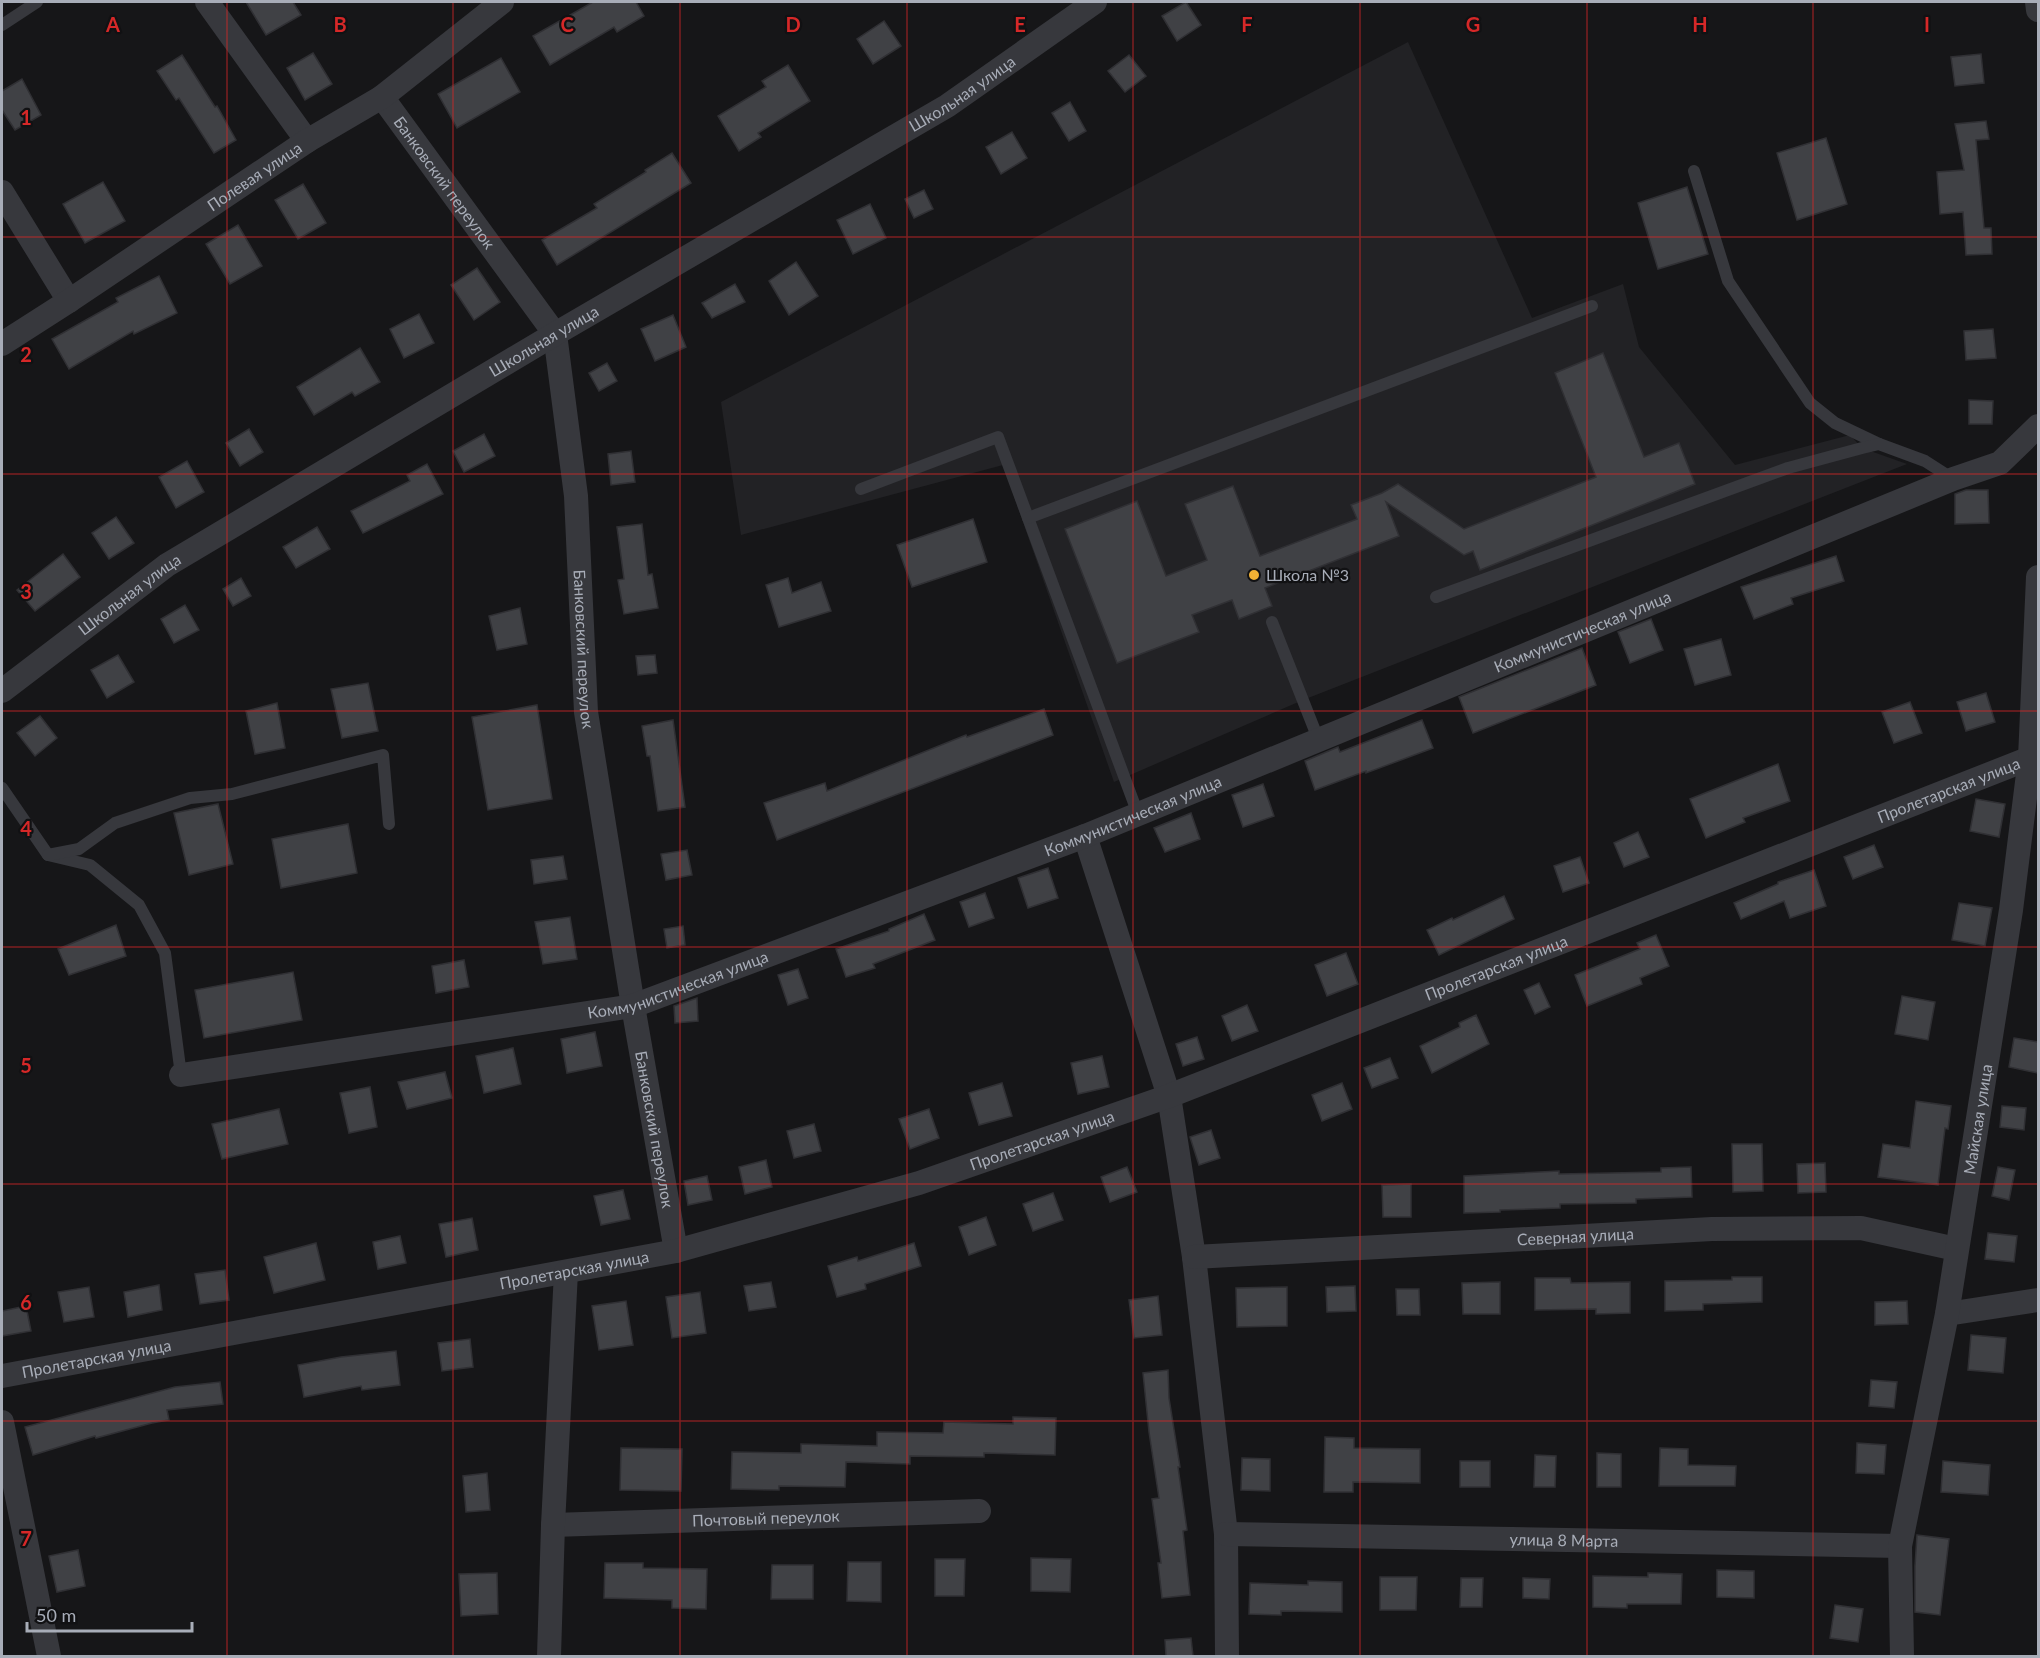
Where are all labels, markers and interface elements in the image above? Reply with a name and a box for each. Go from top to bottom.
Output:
text: A [105,12,120,36]
text: B [333,12,347,36]
text: C [560,12,574,36]
text: D [785,12,801,36]
text: E [1014,12,1026,36]
text: F [1241,12,1253,36]
text: G [1466,12,1480,36]
text: H [1692,12,1708,36]
text: I [1924,12,1930,36]
street label: Школьная улица [905,51,1019,135]
text: 1 [20,105,32,129]
street label: Банковский переулок [390,112,500,253]
street label: Полевая улица [203,137,305,214]
street label: Школьная улица [485,301,602,380]
text: 2 [20,342,32,366]
street label: Школьная улица [74,549,184,639]
place label: Школа №3 [1266,565,1349,584]
marker: Школа №3 [1247,568,1261,582]
street label: Банковский переулок [570,569,599,731]
text: 3 [20,579,32,603]
street label: Коммунистическая улица [1491,586,1673,676]
street label: Пролетарская улица [1874,753,2022,826]
street label: Коммунистическая улица [1041,771,1224,860]
text: 4 [20,816,32,840]
street label: Пролетарская улица [1422,931,1570,1004]
street label: Коммунистическая улица [586,946,771,1022]
street label: Банковский переулок [632,1049,678,1210]
text: 5 [20,1053,32,1077]
street label: Майская улица [1959,1063,1995,1176]
street label: Пролетарская улица [967,1106,1117,1174]
street label: Северная улица [1516,1223,1634,1249]
street label: Пролетарская улица [498,1246,650,1293]
text: 6 [20,1290,32,1314]
street label: Пролетарская улица [20,1335,173,1381]
street label: Почтовый переулок [692,1506,841,1529]
text: 7 [20,1526,32,1550]
street label: улица 8 Марта [1510,1529,1618,1550]
scale bar [27,1595,192,1633]
text: 50 m [36,1604,76,1626]

